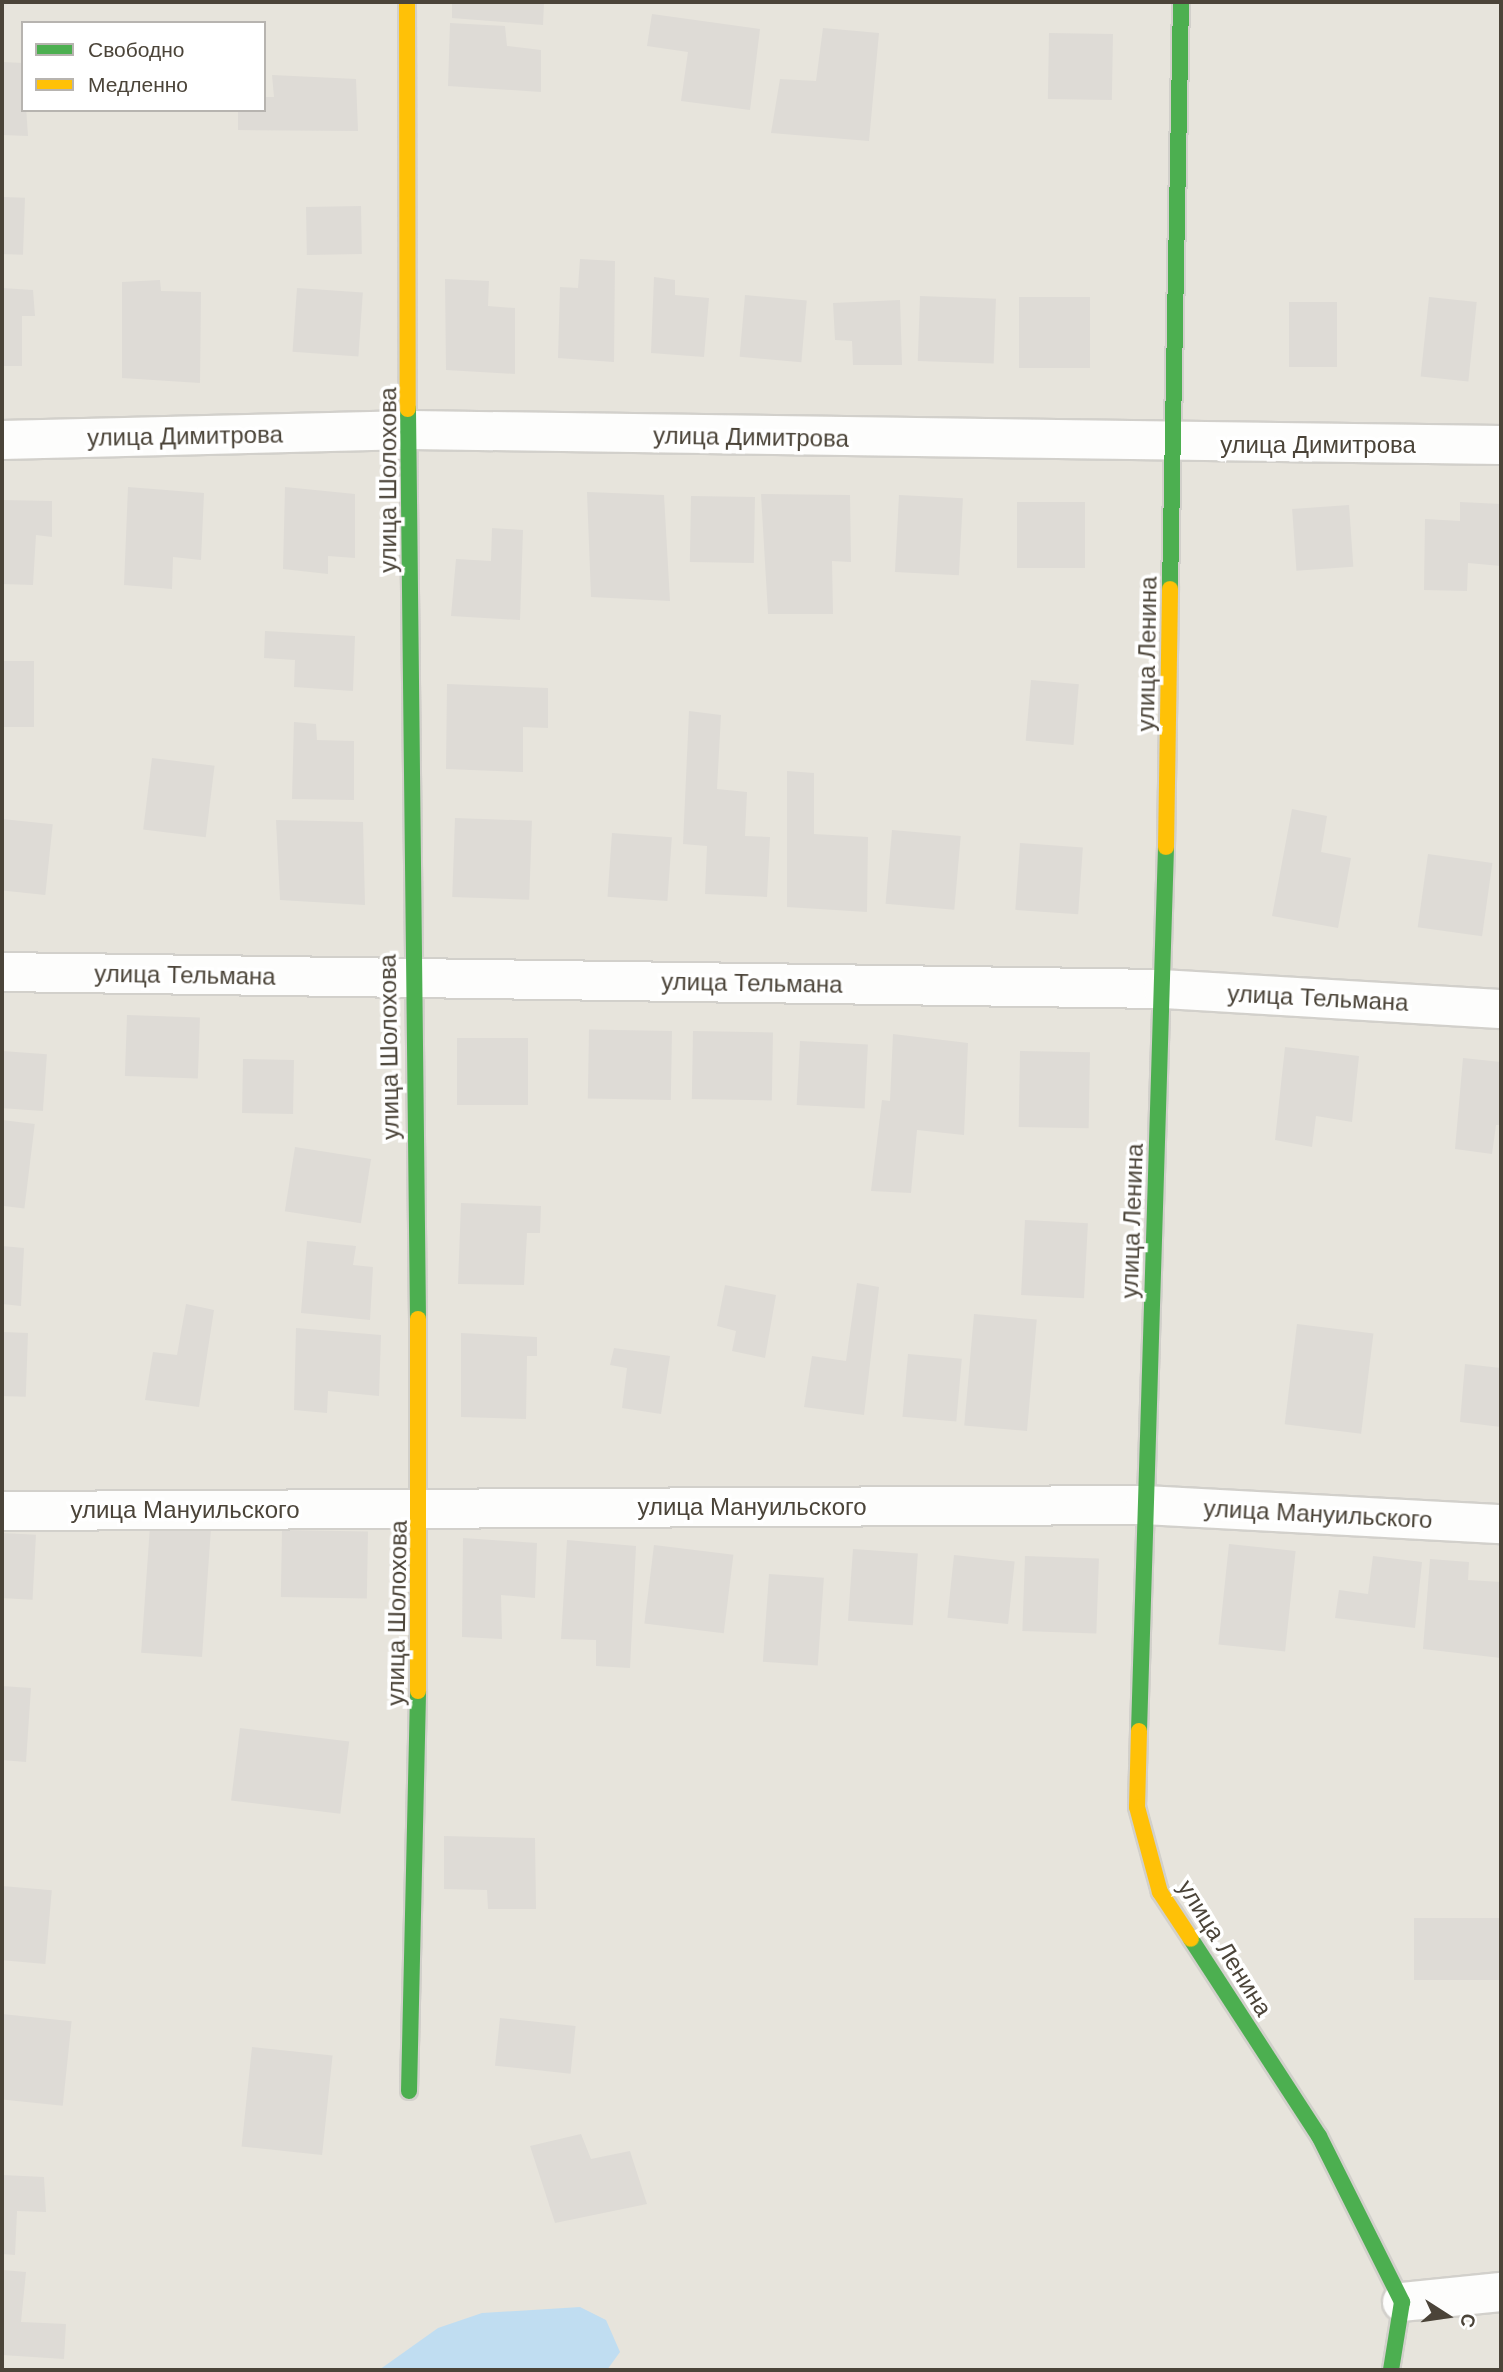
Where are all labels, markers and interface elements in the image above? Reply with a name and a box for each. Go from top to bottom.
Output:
legend [21,21,266,112]
text: Свободно [88,38,185,61]
text: Медленно [88,73,188,96]
street label: улица Шолохова [374,387,402,573]
street label: улица Димитрова [87,420,283,452]
street label: улица Димитрова [653,421,849,453]
street label: улица Димитрова [1220,431,1416,459]
street label: улица Ленина [1131,576,1163,732]
street label: улица Шолохова [373,954,405,1140]
street label: улица Тельмана [94,959,276,991]
street label: улица Тельмана [661,967,843,999]
street label: улица Тельмана [1227,979,1409,1017]
street label: улица Ленина [1115,1143,1149,1299]
street label: улица Мануильского [637,1493,867,1521]
street label: улица Мануильского [1203,1494,1433,1534]
street label: улица Мануильского [70,1496,300,1524]
street label: улица Шолохова [381,1520,413,1706]
street label: улица Ленина [1172,1875,1278,2021]
north arrow [1412,2281,1482,2351]
text: С [1456,2312,1480,2329]

